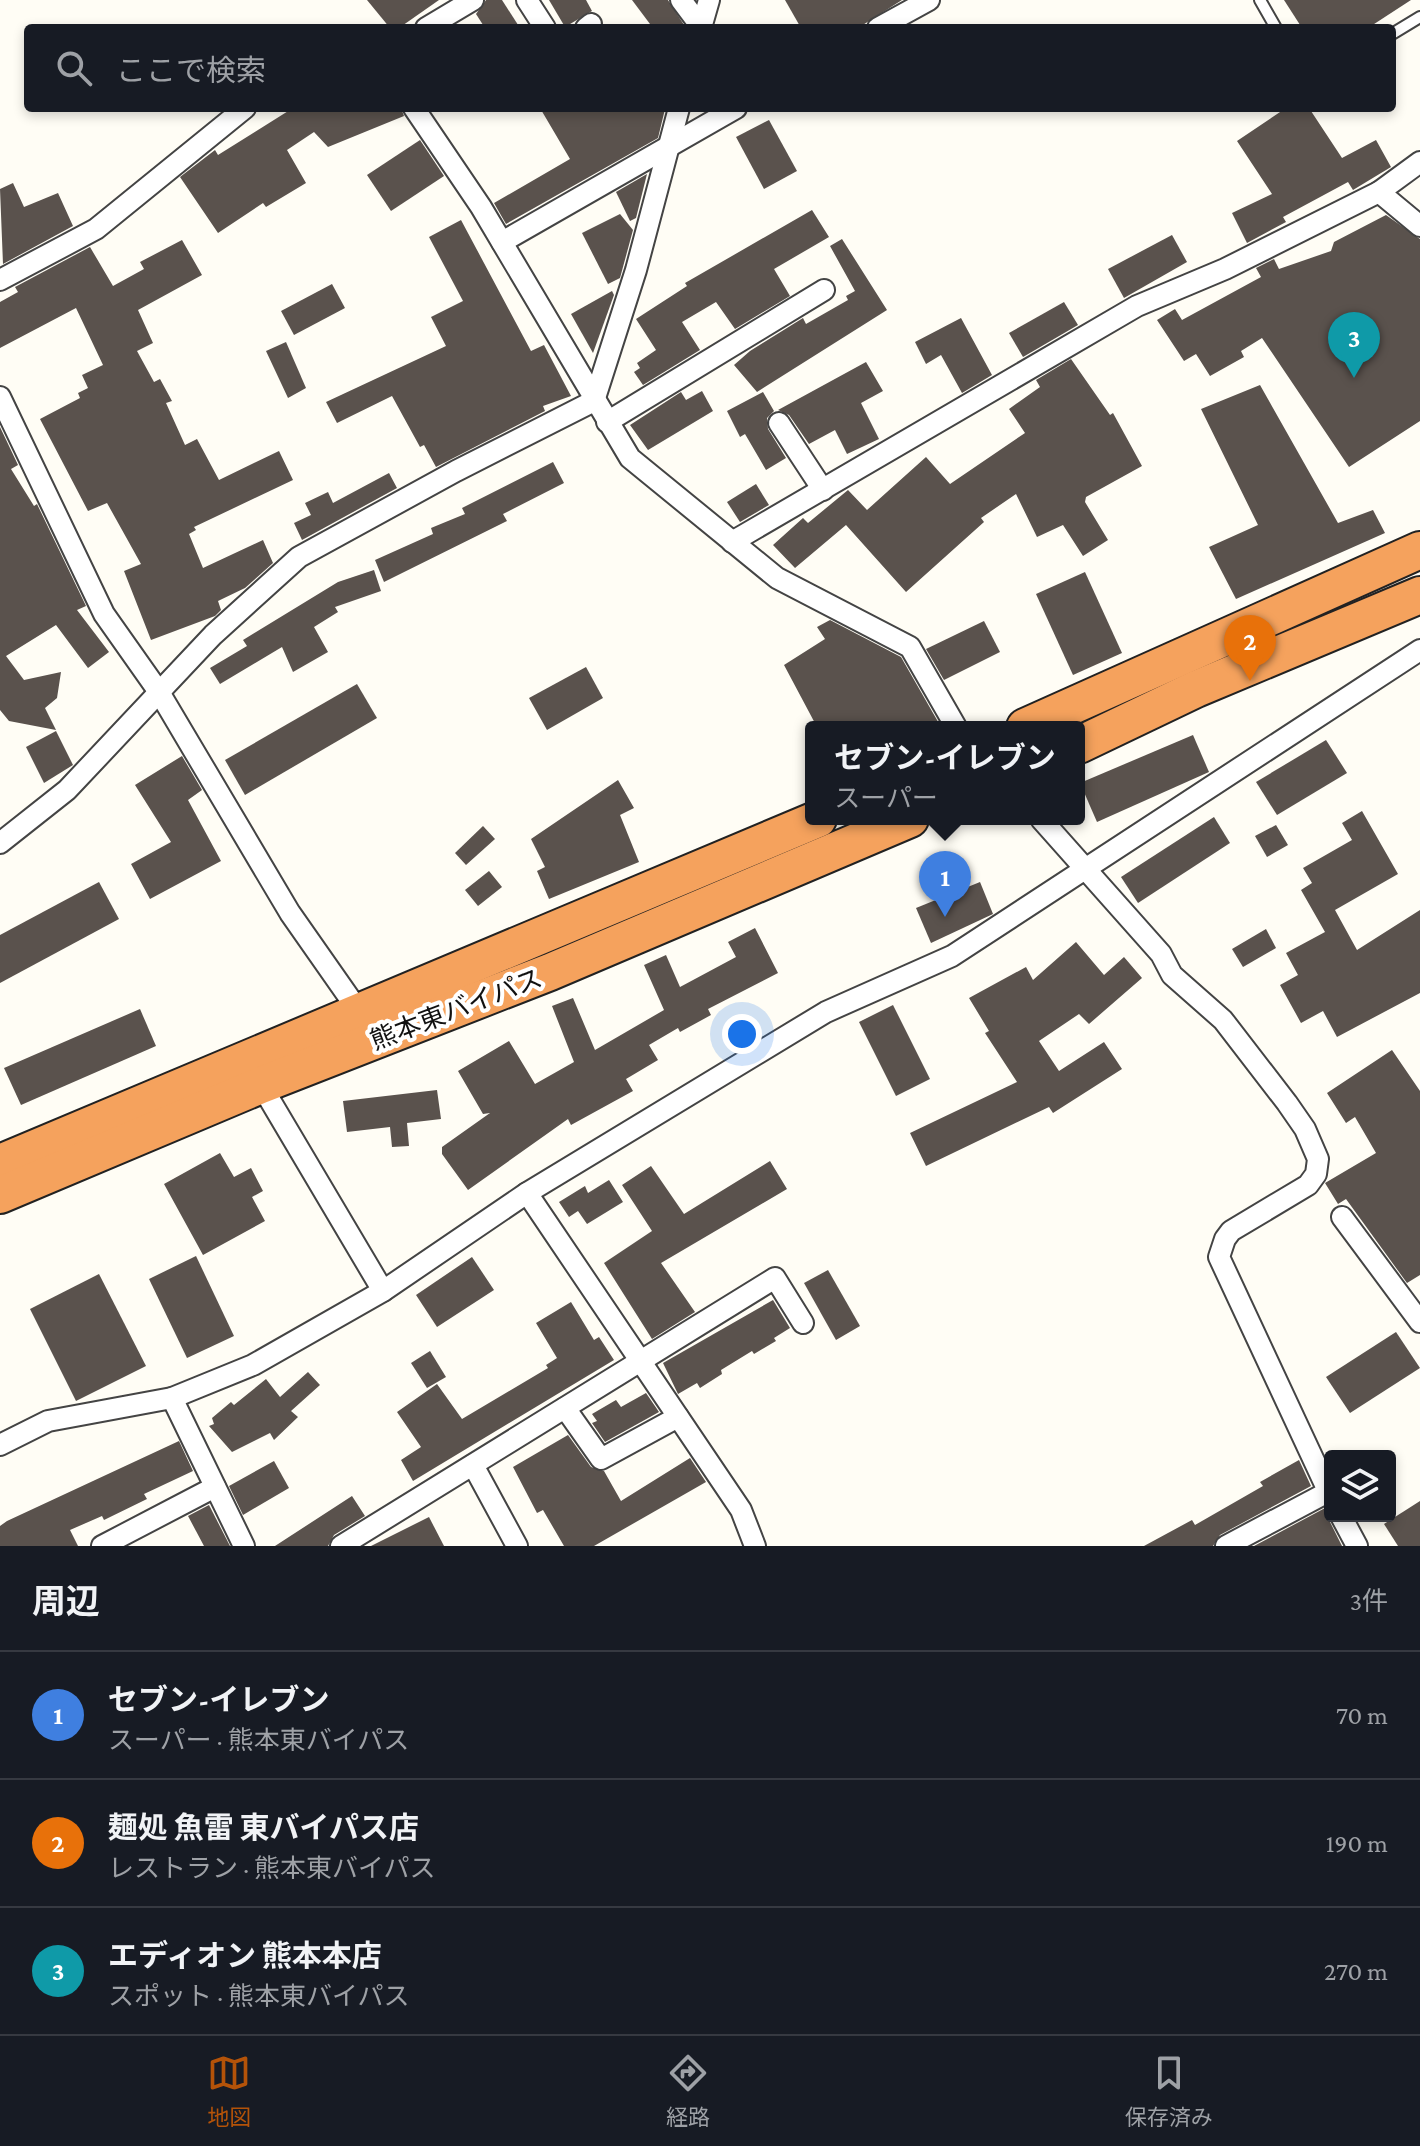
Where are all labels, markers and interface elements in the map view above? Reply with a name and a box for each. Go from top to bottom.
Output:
search box [24,24,1396,112]
icon: search [52,46,96,90]
text: ここで検索 [116,54,266,87]
pin: 3 [1328,312,1380,378]
pin: 2 [1224,615,1276,681]
popup [805,721,1085,825]
text: セブン-イレブン [834,741,1056,774]
text: スーパー [834,784,938,813]
pin: 1 [919,851,971,917]
street label: 熊本東バイパス [366,963,546,1056]
your location [722,1014,762,1054]
map controls [1324,1450,1396,1522]
button: layers [1324,1450,1396,1522]
text: 周辺 [32,1583,100,1620]
text: 3件 [1350,1587,1388,1616]
text: セブン-イレブン [108,1683,329,1716]
text: 1 [53,1701,63,1730]
text: 70 m [1336,1701,1388,1730]
text: スーパー · 熊本東バイパス [108,1726,409,1755]
text: 麺処 魚雷 東バイパス店 [108,1811,419,1844]
text: 2 [51,1829,65,1858]
text: 190 m [1326,1829,1388,1858]
text: レストラン · 熊本東バイパス [108,1854,435,1883]
text: エディオン 熊本本店 [108,1939,382,1972]
text: 3 [52,1957,64,1986]
text: 270 m [1324,1957,1388,1986]
text: スポット · 熊本東バイパス [108,1982,409,2011]
tab: 地図 [207,2051,251,2131]
tab: 経路 [666,2051,710,2131]
tab: 保存済み [1125,2051,1213,2131]

